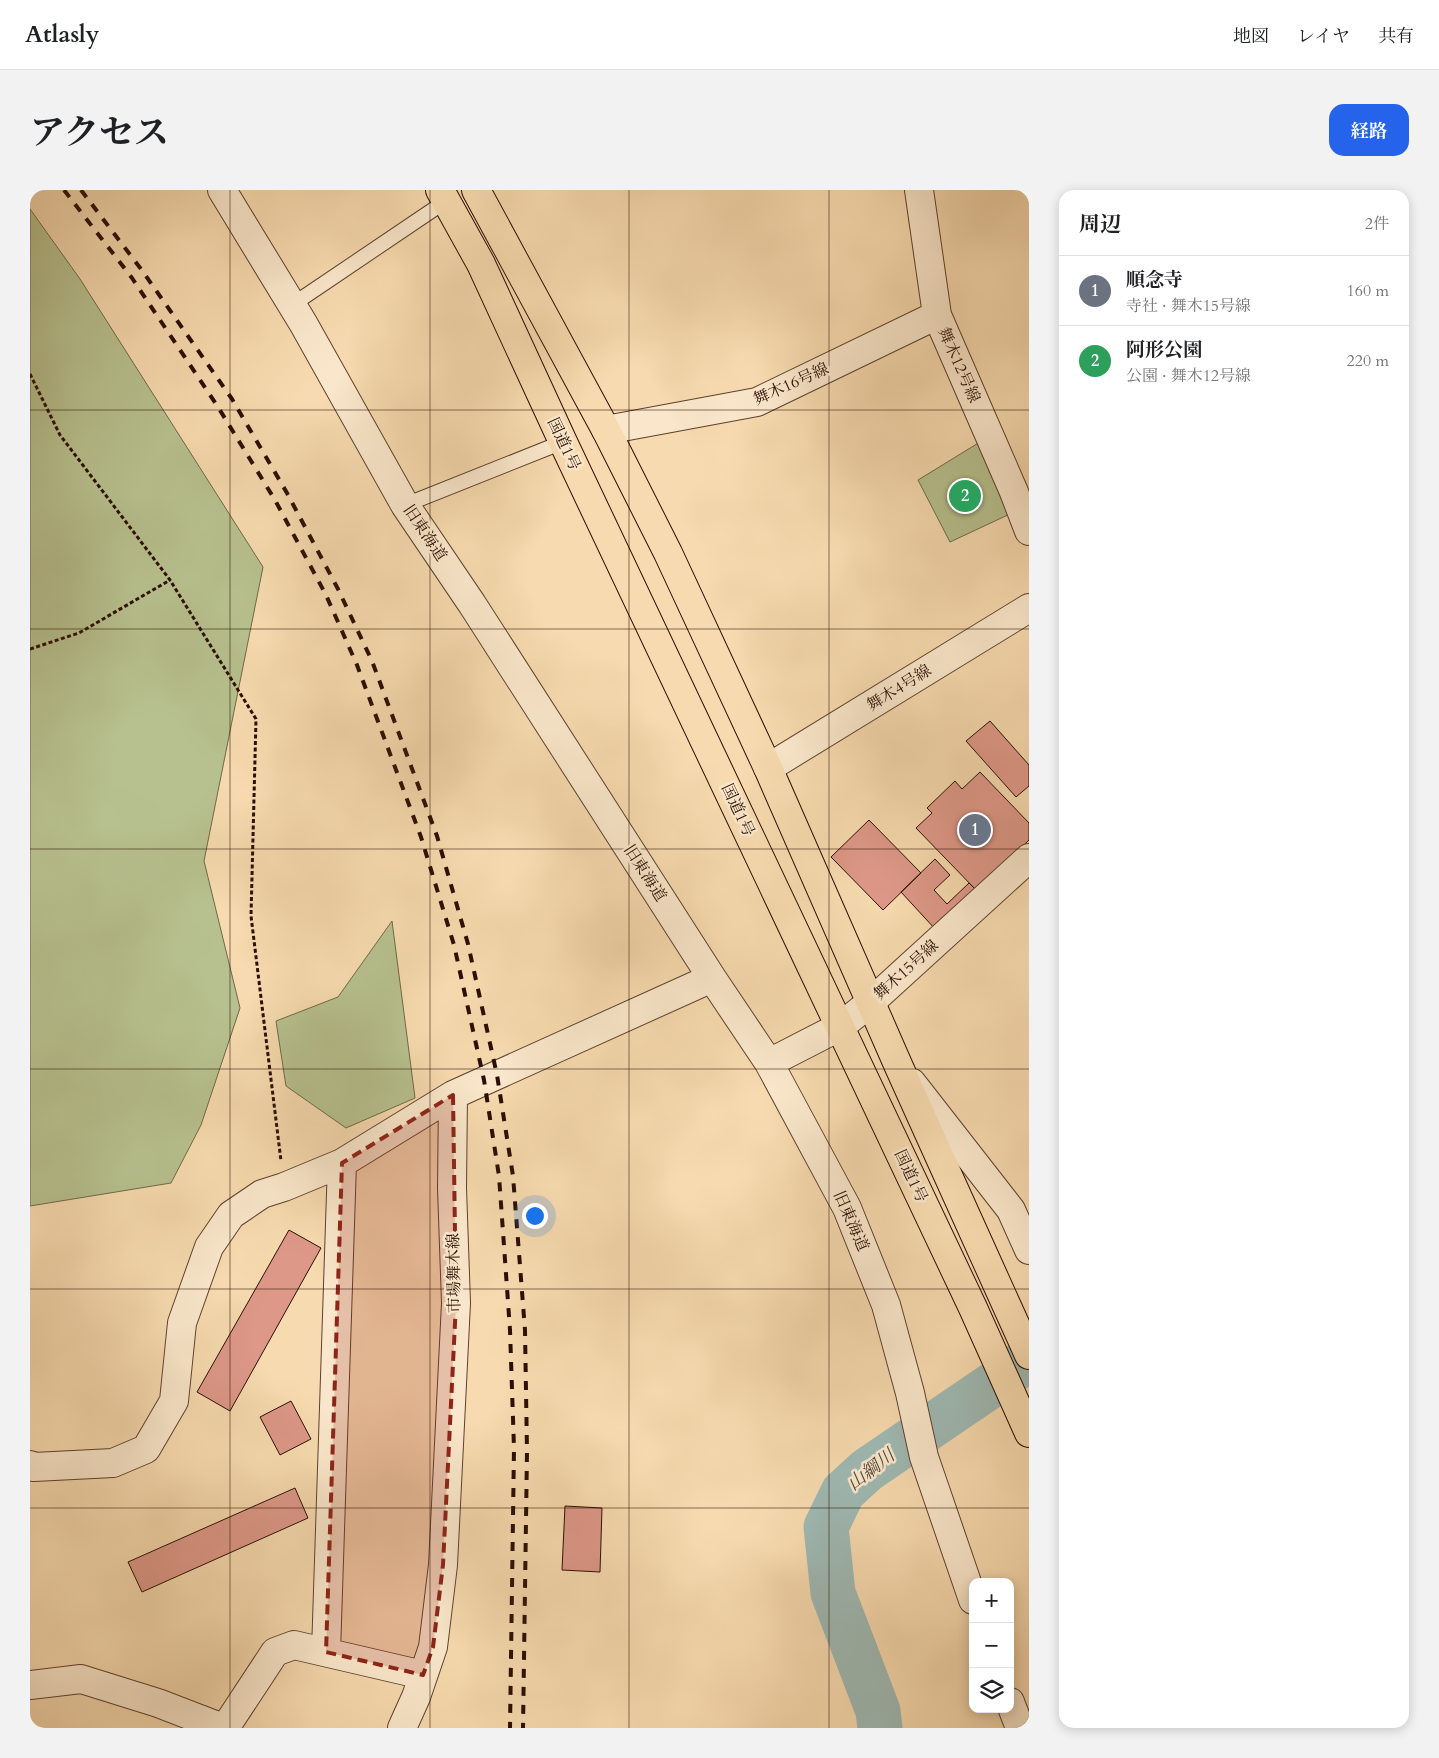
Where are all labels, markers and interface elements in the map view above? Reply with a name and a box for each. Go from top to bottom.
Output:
text: Atlasly [25,18,99,51]
text: 地図 [1233,24,1269,49]
text: レイヤ [1297,24,1350,49]
text: 共有 [1378,24,1414,49]
button: 経路 [1329,104,1409,156]
text: アクセス [30,109,169,157]
text: 周辺 [1079,210,1121,239]
text: 2件 [1365,213,1389,235]
text: 順念寺 [1126,267,1183,293]
text: 1 [1091,280,1099,302]
text: 160 m [1347,280,1389,302]
text: 寺社 · 舞木15号線 [1126,295,1251,317]
street label: 舞木12号線 [933,324,985,406]
text: 阿形公園 [1126,337,1202,363]
text: 2 [1091,350,1099,372]
text: 220 m [1347,350,1389,372]
street label: 舞木16号線 [750,358,832,410]
text: 公園 · 舞木12号線 [1126,365,1251,387]
street label: 国道1号 [542,414,586,474]
pin: 2 [949,477,981,515]
street label: 旧東海道 [398,500,452,566]
street label: 舞木4号線 [863,660,935,716]
street label: 国道1号 [716,780,760,840]
pin: 1 [959,811,991,849]
street label: 旧東海道 [618,840,672,906]
street label: 舞木15号線 [869,935,943,1005]
street label: 国道1号 [889,1146,933,1206]
street label: 旧東海道 [828,1187,874,1255]
your location [522,1203,548,1229]
street label: 市場舞木線 [442,1233,466,1313]
water label: 山綱川 [842,1442,902,1496]
map controls [969,1578,1014,1713]
button: + [969,1578,1014,1623]
button: − [969,1623,1014,1668]
button: layers [969,1668,1014,1713]

